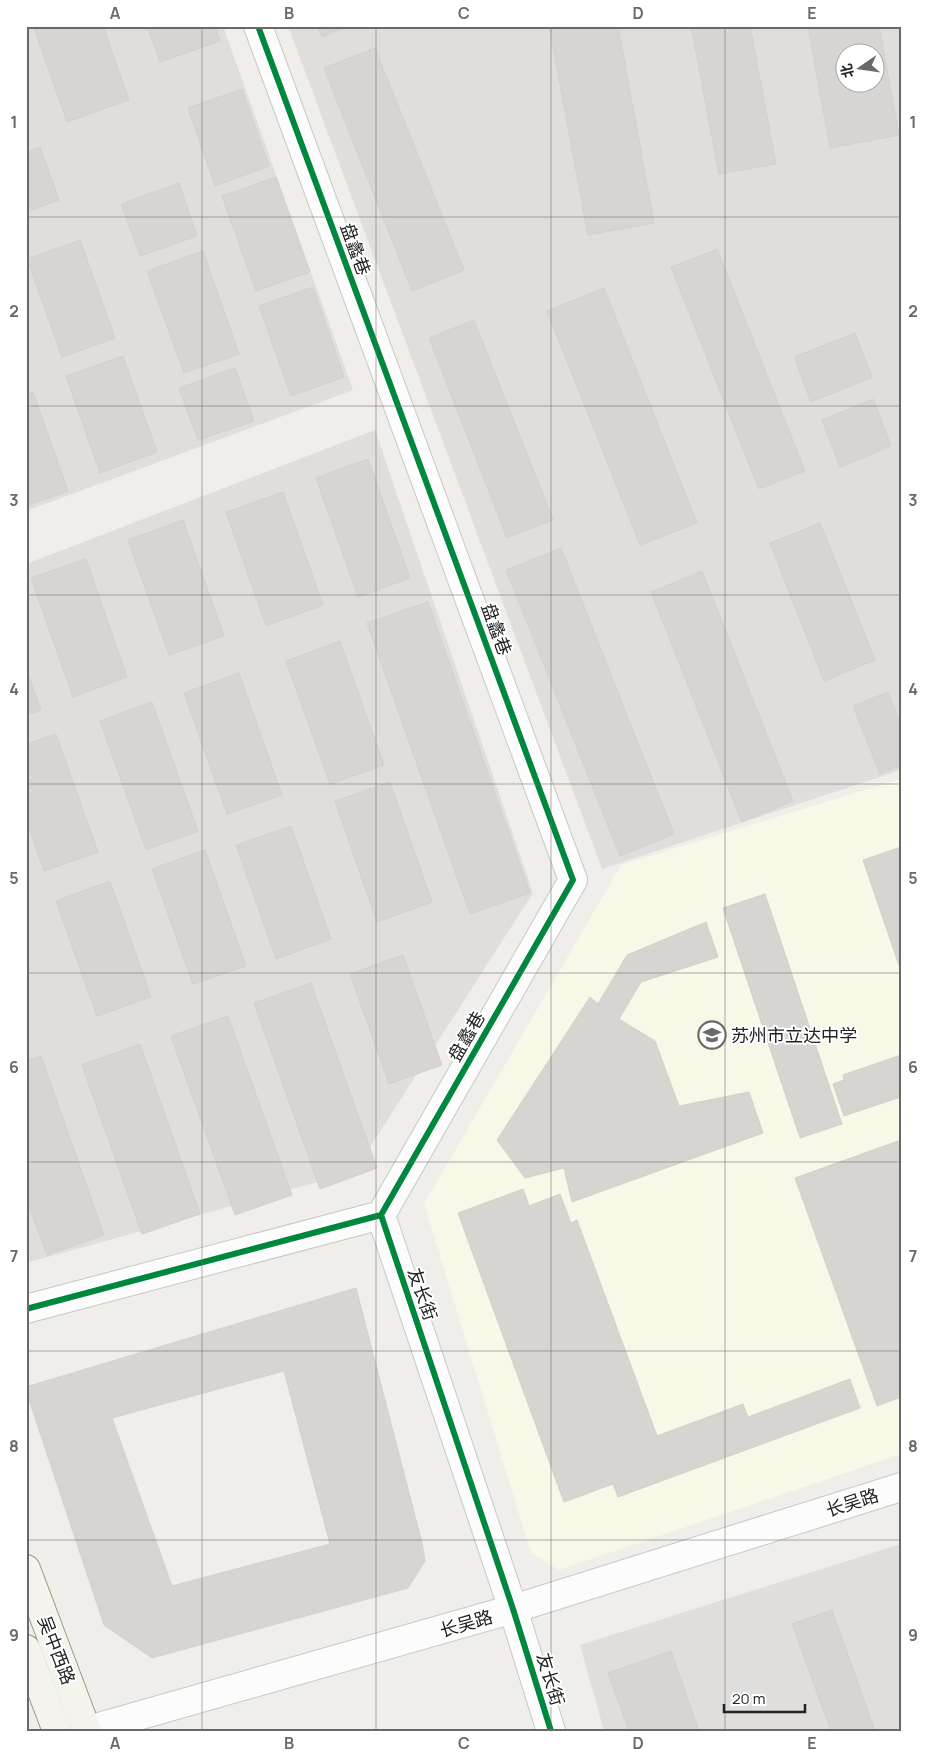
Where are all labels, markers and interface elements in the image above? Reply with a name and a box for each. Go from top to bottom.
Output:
text: A [110,2,121,24]
text: B [284,2,294,24]
text: C [458,2,470,24]
text: D [632,2,644,24]
text: E [807,2,817,24]
north arrow [834,42,884,92]
text: 北 [836,62,858,80]
text: 1 [10,111,18,133]
text: 1 [909,111,917,133]
street label: 盘蠡巷 [335,220,377,278]
text: 2 [9,300,19,322]
text: 2 [908,300,918,322]
text: 3 [9,489,19,511]
text: 3 [908,489,918,511]
street label: 盘蠡巷 [476,600,518,658]
text: 4 [9,678,19,700]
text: 4 [908,678,918,700]
text: 5 [9,867,19,889]
text: 5 [908,867,918,889]
street label: 盘蠡巷 [442,1007,490,1065]
school or university icon: 苏州市立达中学 [697,1020,727,1050]
place label: 苏州市立达中学 [731,1023,857,1047]
text: 6 [9,1056,19,1078]
text: 6 [908,1056,918,1078]
text: 7 [10,1245,18,1267]
text: 7 [909,1245,917,1267]
street label: 友长街 [403,1265,443,1323]
text: 8 [9,1435,19,1457]
text: 8 [908,1435,918,1457]
street label: 长吴路 [823,1482,881,1522]
street label: 长吴路 [437,1604,495,1642]
street label: 吴中西路 [33,1612,81,1688]
text: 9 [9,1624,19,1646]
text: 9 [908,1624,918,1646]
street label: 友长街 [532,1650,570,1708]
scale bar [724,1682,806,1714]
text: 20 m [732,1688,765,1709]
text: A [110,1732,121,1754]
text: B [284,1732,294,1754]
text: C [458,1732,470,1754]
text: D [632,1732,644,1754]
text: E [807,1732,817,1754]

